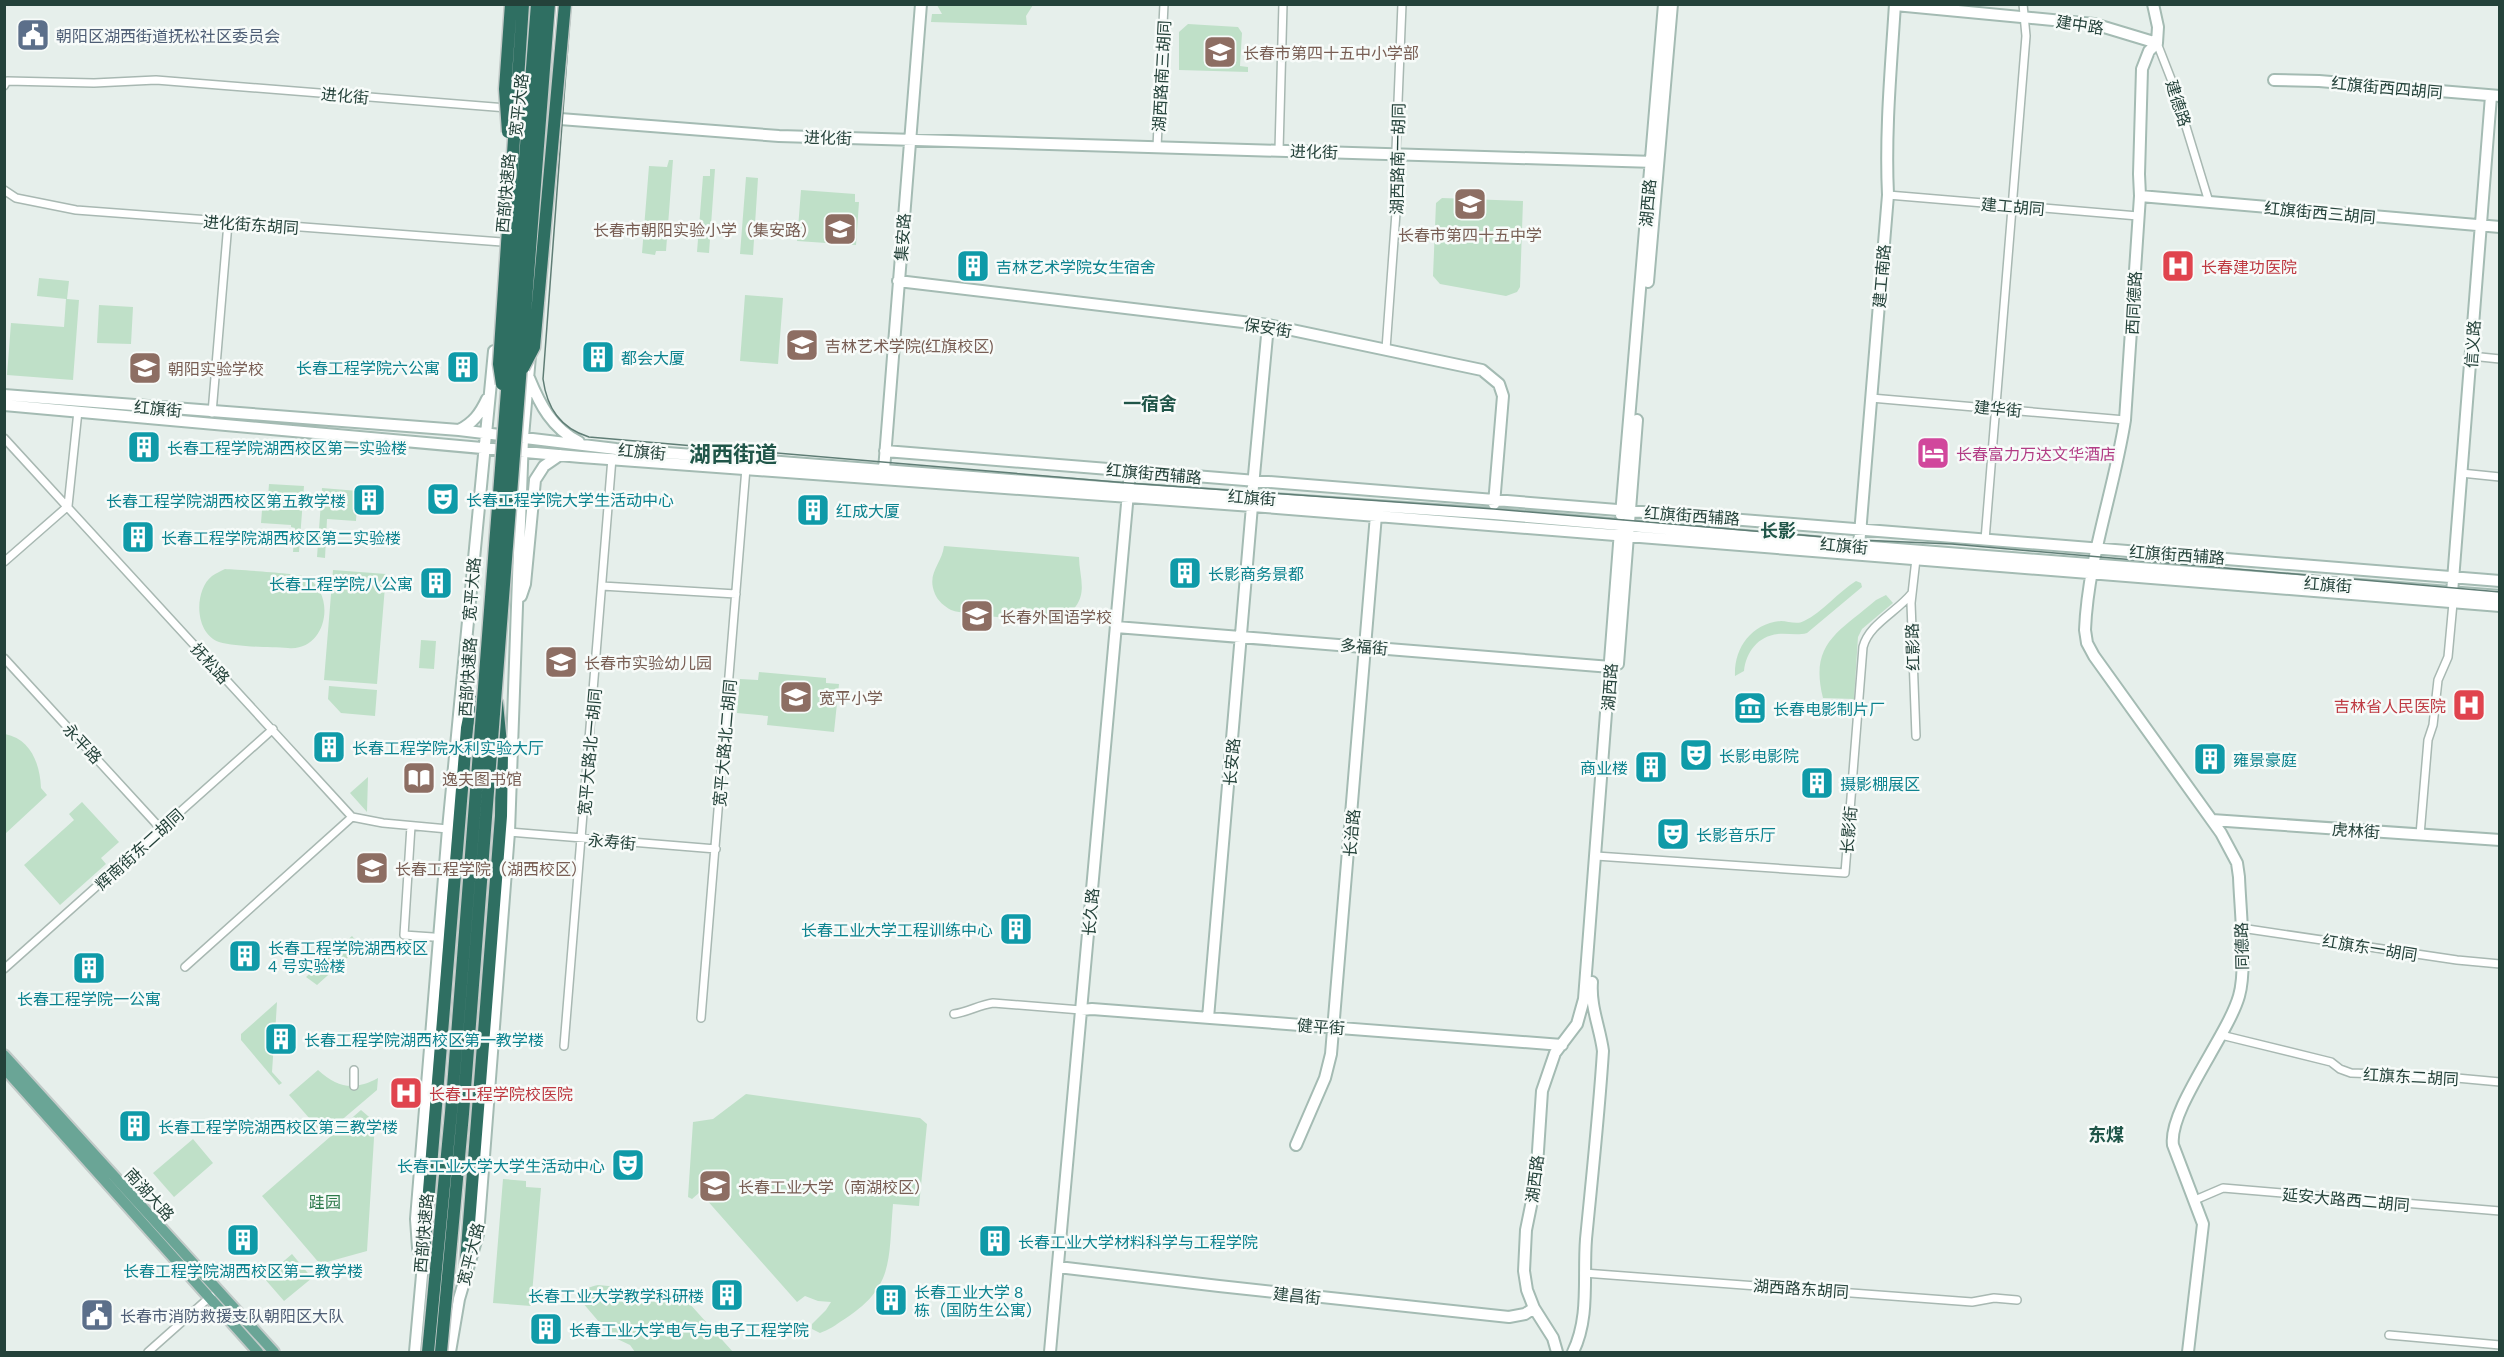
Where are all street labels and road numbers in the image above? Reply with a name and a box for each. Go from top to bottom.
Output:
street label: 建中路 [2055,11,2105,37]
street label: 湖西路南三胡同 [1149,20,1173,132]
street label: 宽平大路 [505,72,531,138]
street label: 红旗街西四胡同 [2330,73,2444,101]
street label: 建德路 [2163,77,2195,129]
street label: 进化街 [320,83,370,107]
street label: 湖西路南一胡同 [1387,103,1407,215]
street label: 进化街 [804,127,852,147]
street label: 进化街 [1290,141,1338,161]
street label: 西部快速路 [492,152,518,234]
street label: 湖西路 [1635,178,1659,228]
street label: 建工胡同 [1980,194,2046,218]
street label: 红旗街西三胡同 [2263,198,2377,226]
street label: 进化街东胡同 [202,211,300,237]
street label: 集安路 [891,212,913,262]
street label: 建工南路 [1869,243,1893,309]
street label: 西同德路 [2122,271,2144,335]
street label: 保安街 [1243,314,1293,340]
street label: 信义路 [2461,319,2483,369]
street label: 红旗街 [133,396,183,420]
street label: 建华街 [1973,396,2023,420]
street label: 红旗街 [617,439,667,463]
street label: 红旗街西辅路 [1105,459,1203,487]
street label: 红旗街 [1227,486,1277,508]
street label: 红旗街西辅路 [1643,502,1741,528]
street label: 红旗街 [1819,533,1869,557]
street label: 红旗街西辅路 [2128,541,2226,567]
street label: 宽平大路 [459,556,483,622]
street label: 红旗街 [2303,573,2353,595]
street label: 红影路 [1902,623,1922,671]
street label: 多福街 [1339,634,1389,658]
street label: 西部快速路 [455,636,479,718]
street label: 抚松路 [188,639,234,687]
street label: 湖西路 [1598,662,1620,712]
street label: 宽平大路北二胡同 [709,678,739,808]
street label: 宽平大路北一胡同 [574,687,604,817]
street label: 永平路 [60,719,106,767]
street label: 长安路 [1219,737,1243,787]
street label: 辉南街东二胡同 [91,804,187,894]
street label: 长影街 [1836,805,1860,855]
street label: 长治路 [1339,808,1363,858]
street label: 虎林街 [2331,819,2381,841]
street label: 永寿街 [587,829,637,853]
street label: 长久路 [1078,887,1102,937]
street label: 同德路 [2231,922,2251,970]
street label: 红旗东一胡同 [2321,930,2419,964]
street label: 健平街 [1296,1015,1346,1037]
street label: 红旗东二胡同 [2363,1064,2459,1088]
street label: 湖西路 [1522,1154,1546,1204]
street label: 南湖大路 [122,1164,178,1224]
street label: 延安大路西二胡同 [2281,1184,2411,1214]
street label: 西部快速路 [410,1192,436,1274]
street label: 宽平大路 [453,1221,487,1287]
street label: 湖西路东胡同 [1752,1275,1850,1301]
street label: 建昌街 [1272,1283,1322,1307]

